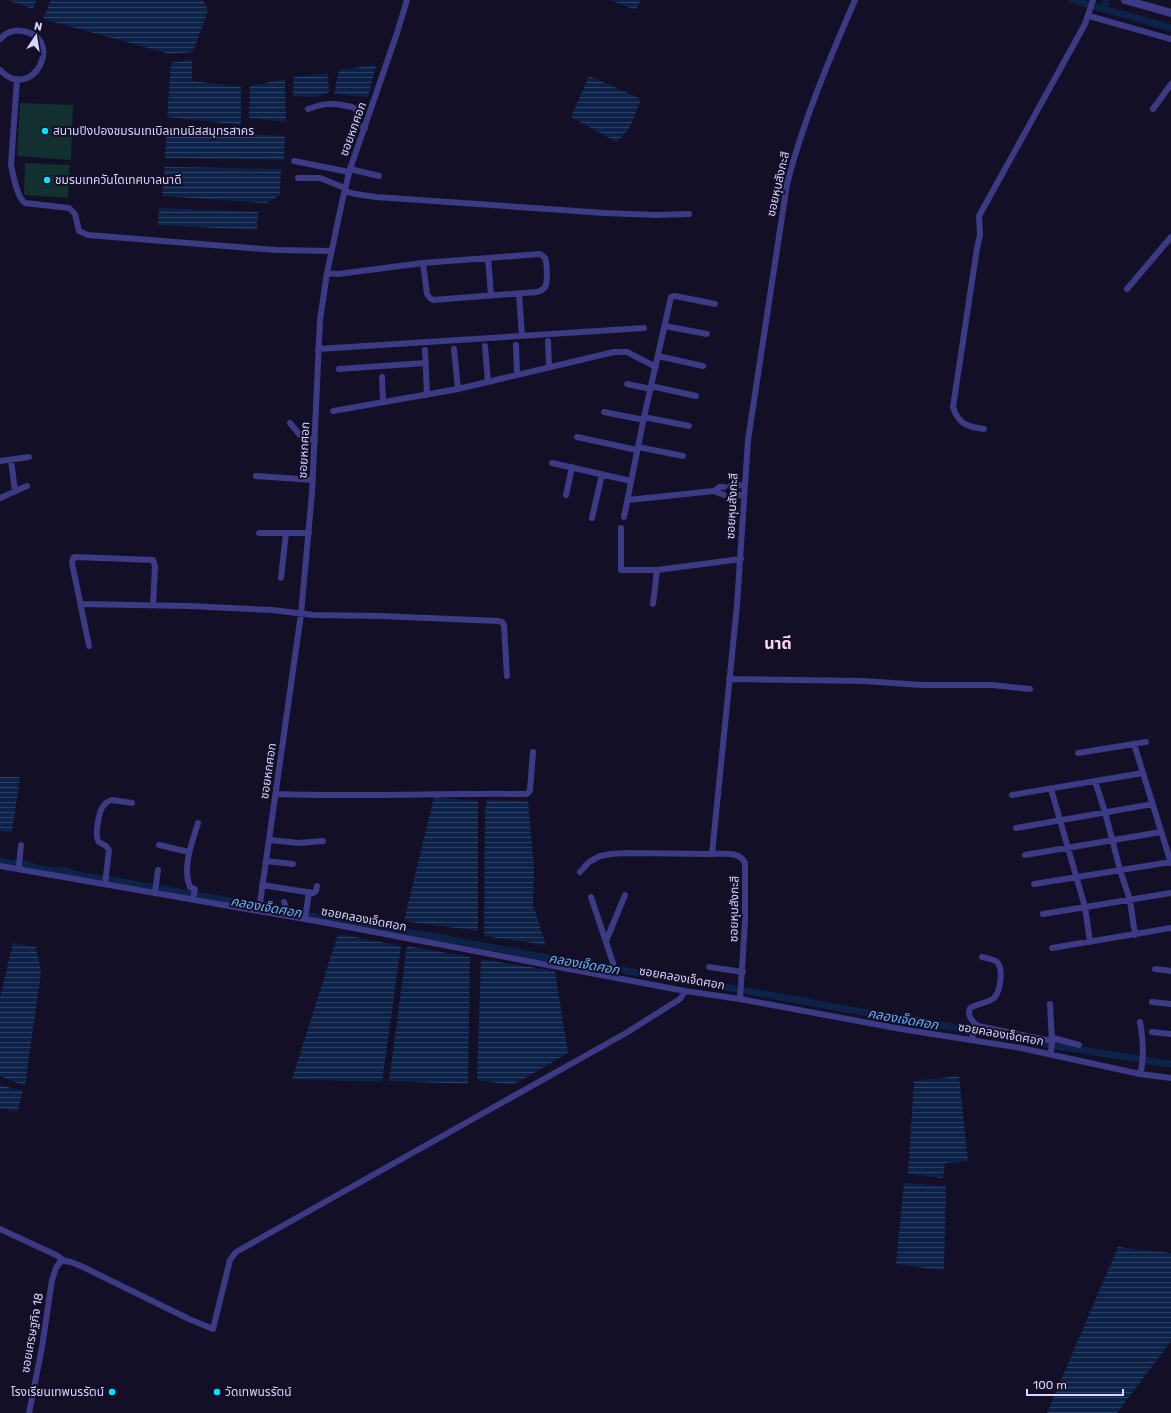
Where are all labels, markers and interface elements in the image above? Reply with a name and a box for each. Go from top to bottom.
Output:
north arrow [16,16,56,56]
text: N [33,20,43,34]
street label: ซอยหกศอก [337,100,369,158]
place label: สนามปิงปองชมรมเทเบิลเทนนิสสมุทรสาคร [53,124,254,138]
marker: สนามปิงปองชมรมเทเบิลเทนนิสสมุทรสาคร [40,126,50,136]
street label: ซอยหุบสังกะสี [764,150,792,218]
place label: ชมรมเทควันโดเทศบาลนาดี [55,173,182,187]
marker: ชมรมเทควันโดเทศบาลนาดี [42,175,52,185]
street label: ซอยหกศอก [296,421,312,479]
street label: ซอยหุบสังกะสี [723,472,741,540]
district label: นาดี [764,634,792,653]
street label: ซอยหกศอก [257,742,279,800]
street label: ซอยหุบสังกะสี [726,876,742,942]
water label: คลองเจ็ดศอก [229,893,304,921]
street label: ซอยคลองเจ็ดศอก [320,904,408,934]
water label: คลองเจ็ดศอก [547,950,622,978]
street label: ซอยคลองเจ็ดศอก [638,964,726,992]
water label: คลองเจ็ดศอก [866,1005,941,1033]
street label: ซอยคลองเจ็ดศอก [957,1020,1045,1048]
street label: ซอยเศรษฐกิจ 18 [18,1292,46,1374]
scale bar [1027,1371,1123,1397]
text: 100 m [1033,1378,1067,1392]
place label: โรงเรียนเทพนรรัตน์ [11,1385,104,1399]
place label: วัดเทพนรรัตน์ [225,1385,292,1399]
marker: โรงเรียนเทพนรรัตน์ [107,1387,117,1397]
marker: วัดเทพนรรัตน์ [212,1387,222,1397]

